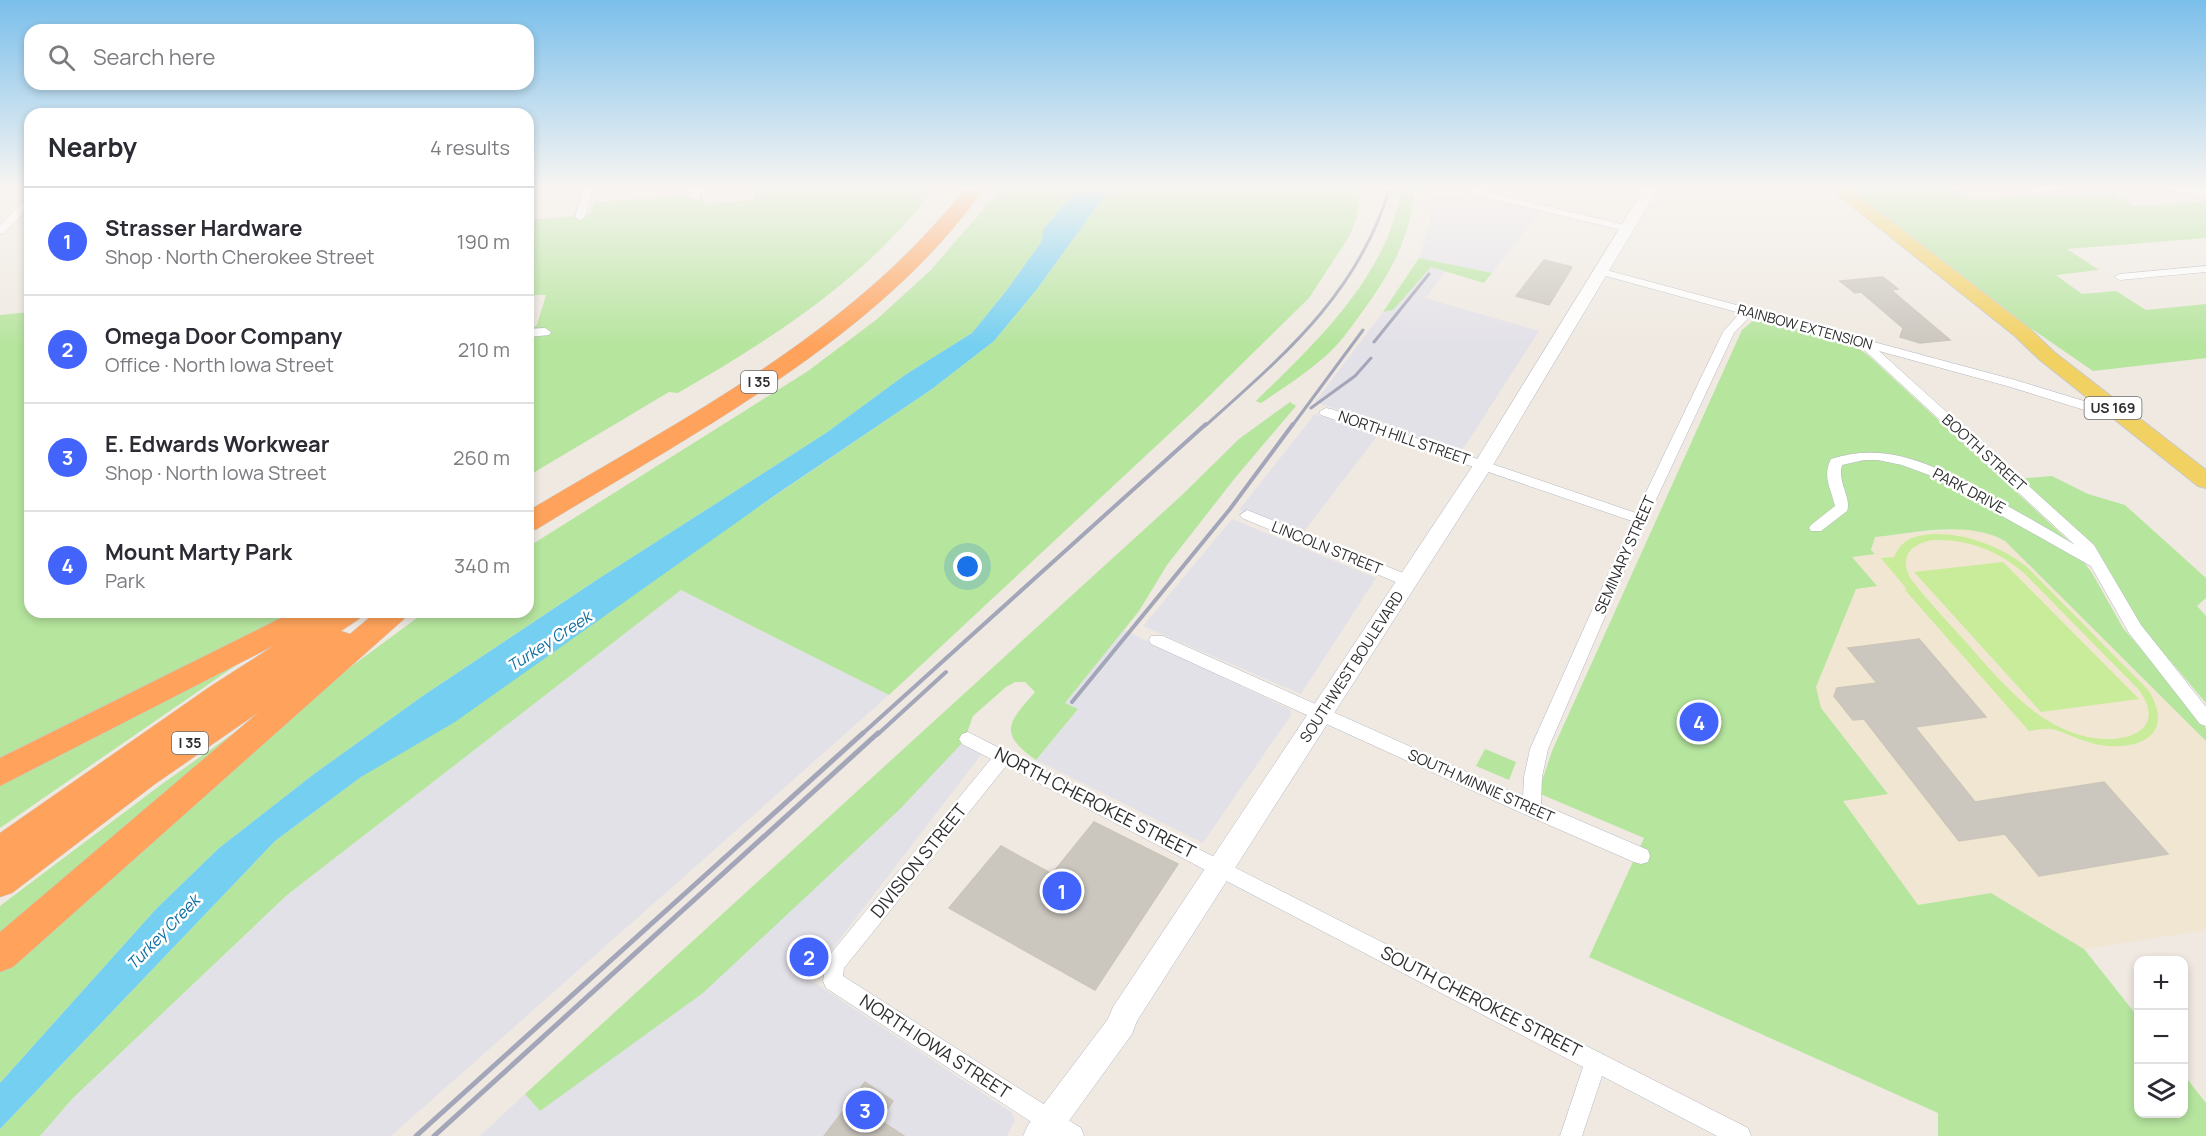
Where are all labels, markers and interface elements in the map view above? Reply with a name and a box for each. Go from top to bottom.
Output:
search box [24,24,534,90]
icon: search [45,41,78,74]
text: Search here [93,42,215,72]
text: Nearby [48,129,137,165]
text: 4 results [430,134,510,161]
text: Strasser Hardware [105,213,303,243]
text: 1 [63,228,72,255]
text: 190 m [457,228,510,255]
text: Shop · North Cherokee Street [105,243,375,270]
street label: RAINBOW EXTENSION [1735,299,1875,354]
text: Omega Door Company [105,321,342,351]
text: 2 [62,336,73,363]
text: 210 m [458,336,510,363]
text: Office · North Iowa Street [105,351,334,378]
road number: I 35 [741,371,777,393]
road number: US 169 [2084,397,2142,419]
street label: NORTH HILL STREET [1336,405,1473,470]
street label: BOOTH STREET [1938,409,2031,496]
text: E. Edwards Workwear [105,429,330,459]
text: 3 [62,444,73,471]
text: 260 m [453,444,510,471]
text: Shop · North Iowa Street [105,459,327,486]
street label: PARK DRIVE [1929,463,2009,518]
street label: SEMINARY STREET [1589,492,1660,617]
street label: LINCOLN STREET [1269,516,1386,579]
text: Mount Marty Park [105,537,292,567]
text: 4 [61,552,74,579]
text: 340 m [454,552,510,579]
your location [953,552,982,581]
text: Park [105,567,145,594]
street label: SOUTHWEST BOULEVARD [1295,587,1408,746]
water label: Turkey Creek [503,604,597,676]
pin: 4 [1680,700,1718,744]
road number: I 35 [172,732,208,754]
street label: NORTH CHEROKEE STREET [991,741,1200,863]
street label: SOUTH MINNIE STREET [1405,744,1558,827]
street label: DIVISION STREET [865,798,972,922]
pin: 1 [1042,868,1082,914]
water label: Turkey Creek [122,888,206,974]
pin: 2 [790,934,828,980]
street label: SOUTH CHEROKEE STREET [1377,940,1586,1062]
map controls [2134,956,2188,1118]
button: + [2134,956,2188,1010]
street label: NORTH IOWA STREET [856,988,1016,1104]
button: − [2134,1010,2188,1064]
button: layers [2134,1064,2188,1118]
pin: 3 [846,1088,884,1132]

